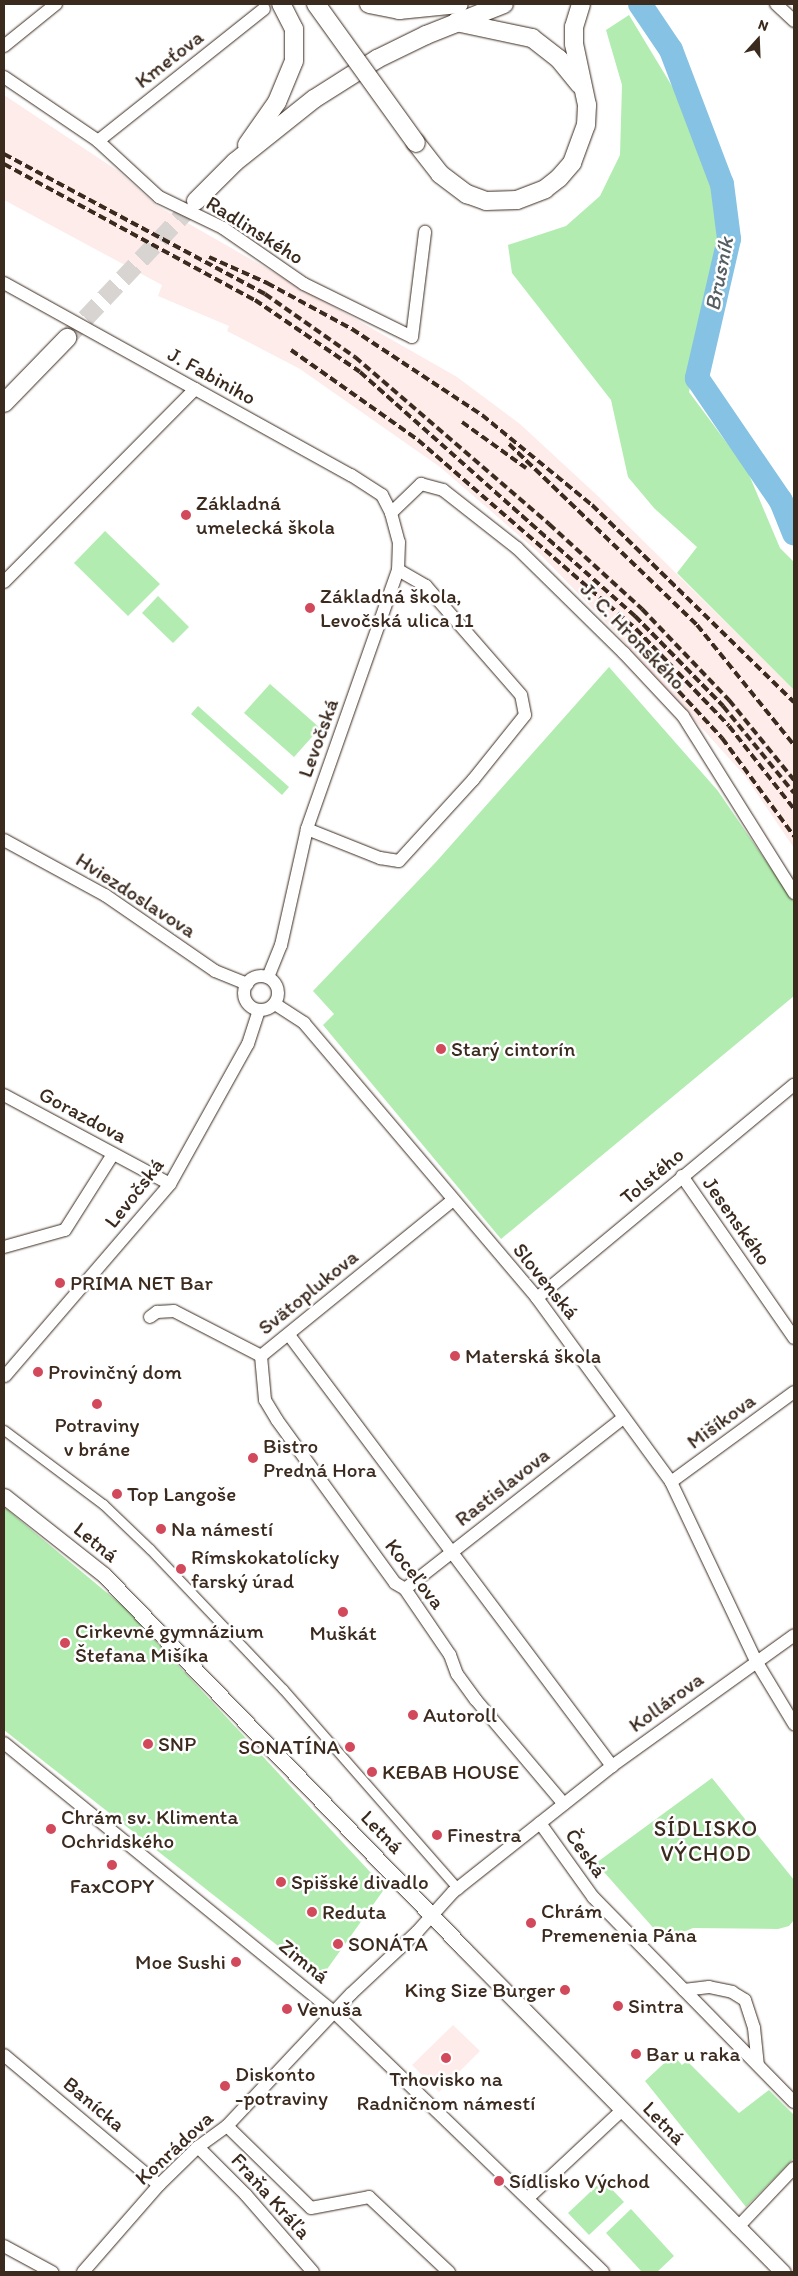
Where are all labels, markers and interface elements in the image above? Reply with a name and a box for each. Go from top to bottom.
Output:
north arrow [733,15,783,65]
text: N [756,16,771,35]
street label: Kmeťova [130,24,208,94]
street label: Radlinského [202,190,308,270]
water label: Brusník [699,235,739,313]
street label: J. Fabiniho [164,342,260,410]
place label: Základná umelecká škola [196,490,335,540]
marker: Základná umelecká škola [180,509,192,521]
street label: J. C. Hronského [575,577,691,695]
place label: Základná škola, Levočská ulica 11 [320,583,474,633]
marker: Základná škola, Levočská ulica 11 [304,602,316,614]
street label: Levočská [292,695,344,781]
street label: Hviezdoslavova [71,847,201,943]
place label: Starý cintorín [451,1036,574,1062]
marker: Starý cintorín [435,1043,447,1055]
street label: Gorazdova [35,1081,131,1149]
street label: Tolstého [615,1142,689,1210]
street label: Levočská [99,1153,169,1233]
street label: Jesenského [697,1172,777,1270]
street label: Slovenská [508,1238,584,1324]
street label: Svätoplukova [253,1244,363,1340]
place label: PRIMA NET Bar [70,1270,213,1296]
marker: PRIMA NET Bar [54,1277,66,1289]
place label: Materská škola [465,1343,601,1369]
marker: Materská škola [449,1350,461,1362]
place label: Provinčný dom [48,1359,182,1385]
marker: Provinčný dom [32,1366,44,1378]
street label: Mišíkova [682,1388,760,1454]
marker: Potraviny v bráne [91,1398,103,1410]
place label: Potraviny v bráne [55,1412,139,1462]
place label: Bistro Predná Hora [263,1433,376,1483]
street label: Rastislavova [450,1442,554,1532]
marker: Bistro Predná Hora [247,1452,259,1464]
place label: Top Langoše [127,1481,238,1507]
marker: Top Langoše [111,1488,123,1500]
street label: Letná [68,1516,124,1568]
place label: Na námestí [171,1516,273,1542]
marker: Na námestí [155,1523,167,1535]
street label: Koceľova [380,1534,450,1614]
place label: Rímskokatolícky farský úrad [191,1544,339,1594]
marker: Rímskokatolícky farský úrad [175,1563,187,1575]
marker: Muškát [337,1606,349,1618]
place label: Cirkevné gymnázium Štefana Mišíka [75,1618,264,1668]
place label: Muškát [309,1620,377,1646]
marker: Cirkevné gymnázium Štefana Mišíka [59,1637,71,1649]
street label: Kollárova [624,1666,708,1738]
place label: Autoroll [423,1702,497,1728]
marker: Autoroll [407,1709,419,1721]
place label: SNP [158,1731,196,1757]
place label: SONATÍNA [238,1734,340,1760]
marker: SNP [142,1738,154,1750]
marker: SONATÍNA [344,1741,356,1753]
place label: KEBAB HOUSE [382,1759,519,1785]
marker: KEBAB HOUSE [366,1766,378,1778]
place label: Chrám sv. Klimenta Ochridského [61,1804,238,1854]
street label: Letná [355,1805,409,1859]
district label: SÍDLISKO VÝCHOD [653,1815,759,1866]
place label: Finestra [447,1822,521,1848]
marker: Chrám sv. Klimenta Ochridského [45,1823,57,1835]
street label: Česká [560,1824,612,1882]
marker: Finestra [431,1829,443,1841]
marker: FaxCOPY [106,1859,118,1871]
place label: Spišské divadlo [291,1869,429,1895]
place label: FaxCOPY [70,1873,154,1899]
marker: Spišské divadlo [275,1876,287,1888]
place label: Chrám Premenenia Pána [541,1898,698,1948]
place label: Reduta [322,1899,386,1925]
marker: Reduta [306,1906,318,1918]
marker: Chrám Premenenia Pána [525,1917,537,1929]
place label: SONÁTA [348,1931,428,1957]
street label: Zimná [274,1933,334,1989]
marker: SONÁTA [332,1938,344,1950]
place label: Moe Sushi [135,1949,226,1975]
marker: Moe Sushi [230,1956,242,1968]
place label: King Size Burger [405,1977,555,2003]
marker: King Size Burger [559,1984,571,1996]
place label: Sintra [628,1993,684,2019]
place label: Venuša [297,1996,362,2022]
marker: Sintra [612,2000,624,2012]
marker: Venuša [281,2003,293,2015]
place label: Bar u raka [646,2041,740,2067]
marker: Bar u raka [630,2048,642,2060]
marker: Trhovisko na Radničnom námestí [440,2052,452,2064]
place label: Diskonto -potraviny [235,2061,328,2111]
place label: Trhovisko na Radničnom námestí [356,2066,536,2116]
street label: Banícka [58,2071,130,2137]
marker: Diskonto -potraviny [219,2080,231,2092]
street label: Letná [637,2096,691,2150]
street label: Konrádova [130,2106,218,2190]
street label: Fraňa Kráľa [226,2148,316,2244]
place label: Sídlisko Východ [509,2168,650,2194]
marker: Sídlisko Východ [493,2175,505,2187]

